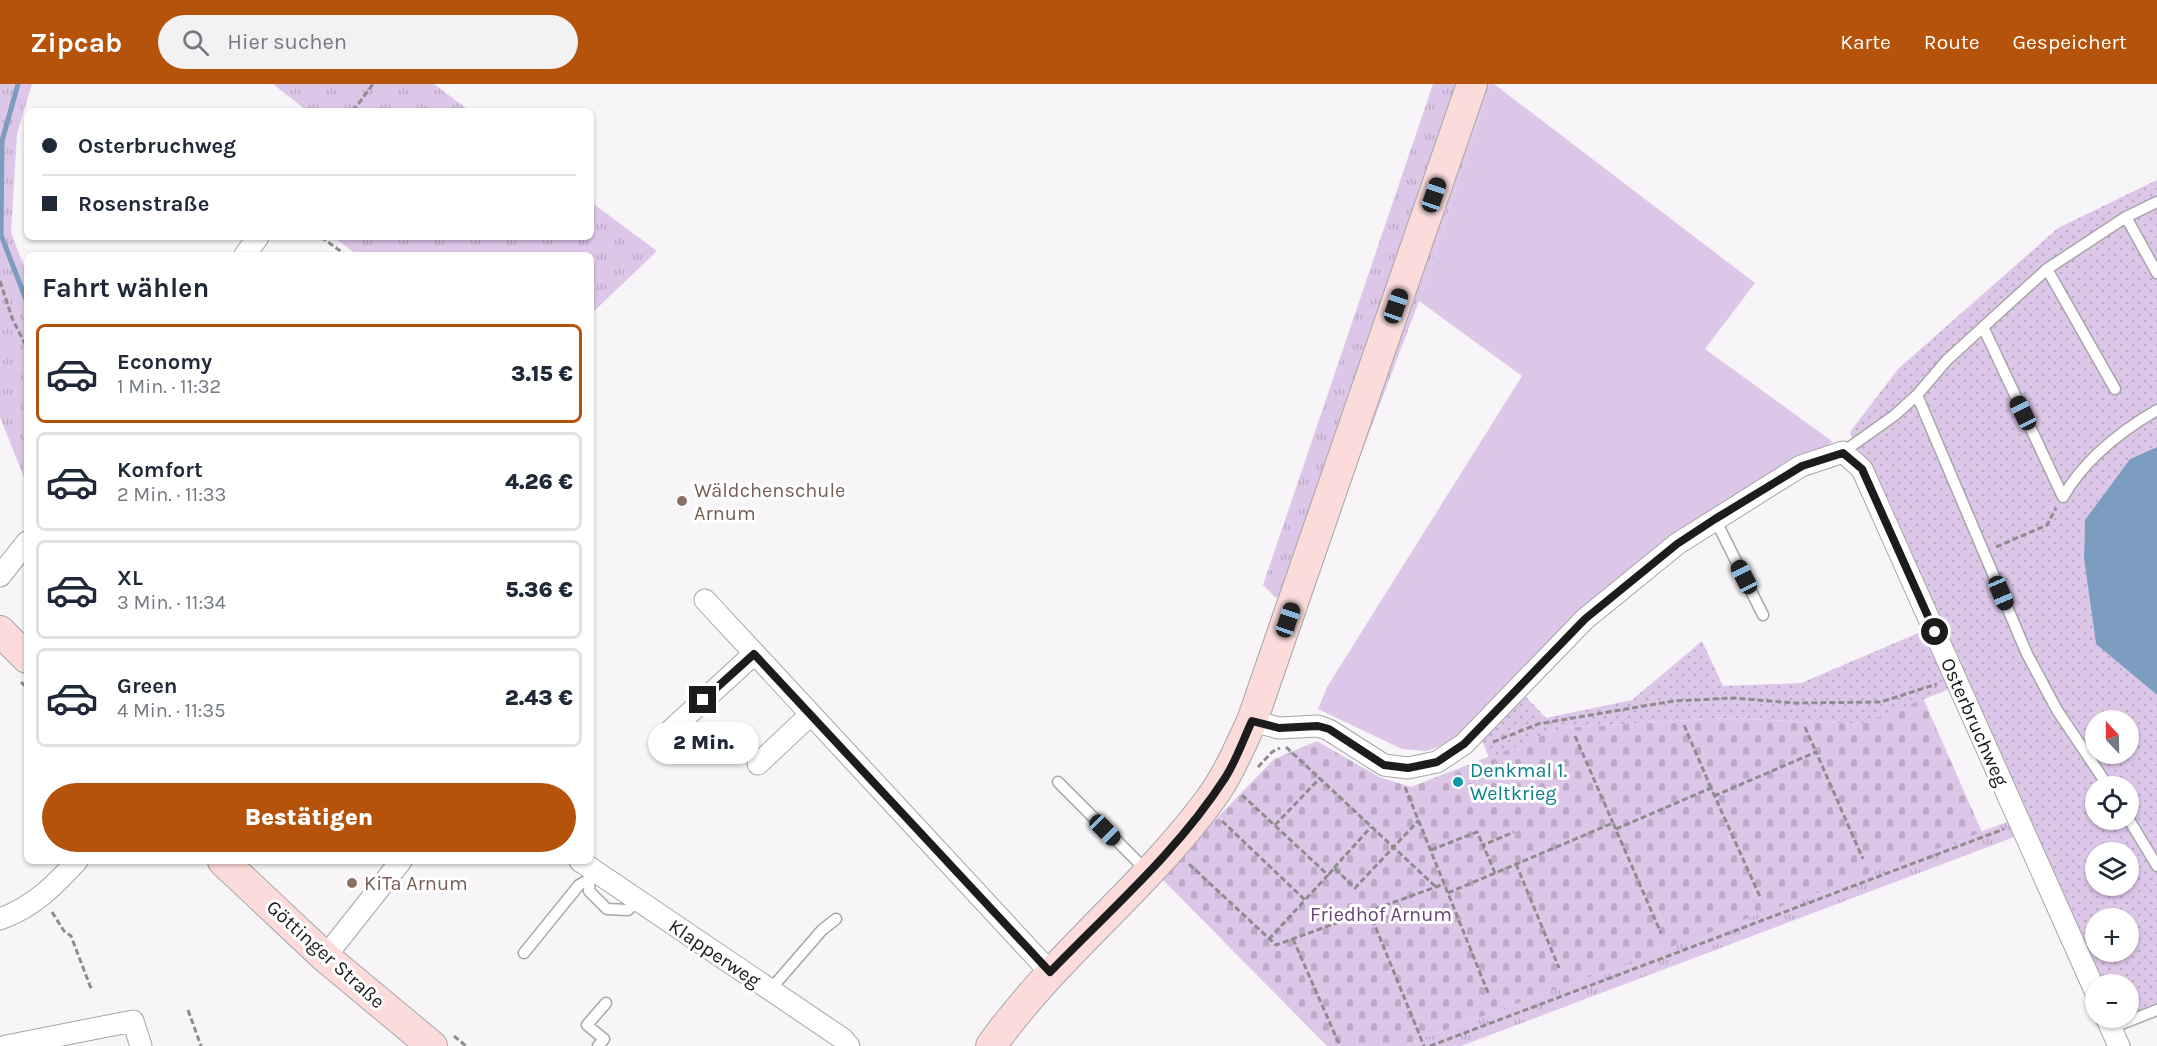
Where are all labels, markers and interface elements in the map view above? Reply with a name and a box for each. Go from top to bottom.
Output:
search box [158,15,578,69]
text: Zipcab [30,26,122,59]
icon: search [179,26,212,59]
text: Hier suchen [227,29,347,55]
text: Karte [1840,30,1891,54]
text: Route [1924,30,1980,54]
text: Gespeichert [2013,30,2127,54]
text: Osterbruchweg [78,133,236,159]
car [1420,175,1448,215]
text: Rosenstraße [78,191,209,217]
text: Fahrt wählen [42,272,209,304]
car [1382,286,1410,326]
icon: car [45,347,99,401]
text: Economy [117,349,212,375]
text: 3.15 € [511,361,573,387]
text: 1 Min. · 11:32 [117,375,221,398]
car [2007,393,2039,433]
icon: car [45,455,99,509]
text: Komfort [117,457,203,483]
text: 4.26 € [505,469,573,495]
place label: Wäldchenschule Arnum [694,479,845,525]
text: 2 Min. · 11:33 [117,483,226,506]
marker: Wäldchenschule Arnum [675,494,689,508]
car [1728,557,1760,597]
icon: car [45,563,99,617]
text: XL [117,565,143,591]
car [1986,573,2016,613]
text: 5.36 € [505,577,573,603]
text: 3 Min. · 11:34 [117,591,226,614]
car [1274,600,1302,640]
route start [1921,618,1948,645]
street label: Osterbruchweg [1936,654,2013,790]
icon: car [45,671,99,725]
text: Green [117,673,178,699]
text: 2.43 € [505,685,573,711]
route end [689,686,716,713]
text: 4 Min. · 11:35 [117,699,225,722]
north arrow [2085,710,2139,764]
map controls [2085,710,2139,1028]
callout: 2 Min. [648,721,758,763]
text: 2 Min. [673,731,734,754]
place label: Denkmal 1. Weltkrieg [1470,759,1567,805]
marker: Denkmal 1. Weltkrieg [1451,775,1465,789]
button: locate [2085,776,2139,830]
button: Bestätigen [42,783,576,852]
car [1086,811,1124,849]
button: layers [2085,842,2139,896]
place label: KiTa Arnum [364,872,468,895]
marker: KiTa Arnum [345,876,359,890]
street label: Göttinger Straße [262,895,389,1013]
park label: Friedhof Arnum [1310,903,1452,926]
button: + [2085,908,2139,962]
street label: Klapperweg [664,914,765,993]
button: − [2085,974,2139,1028]

